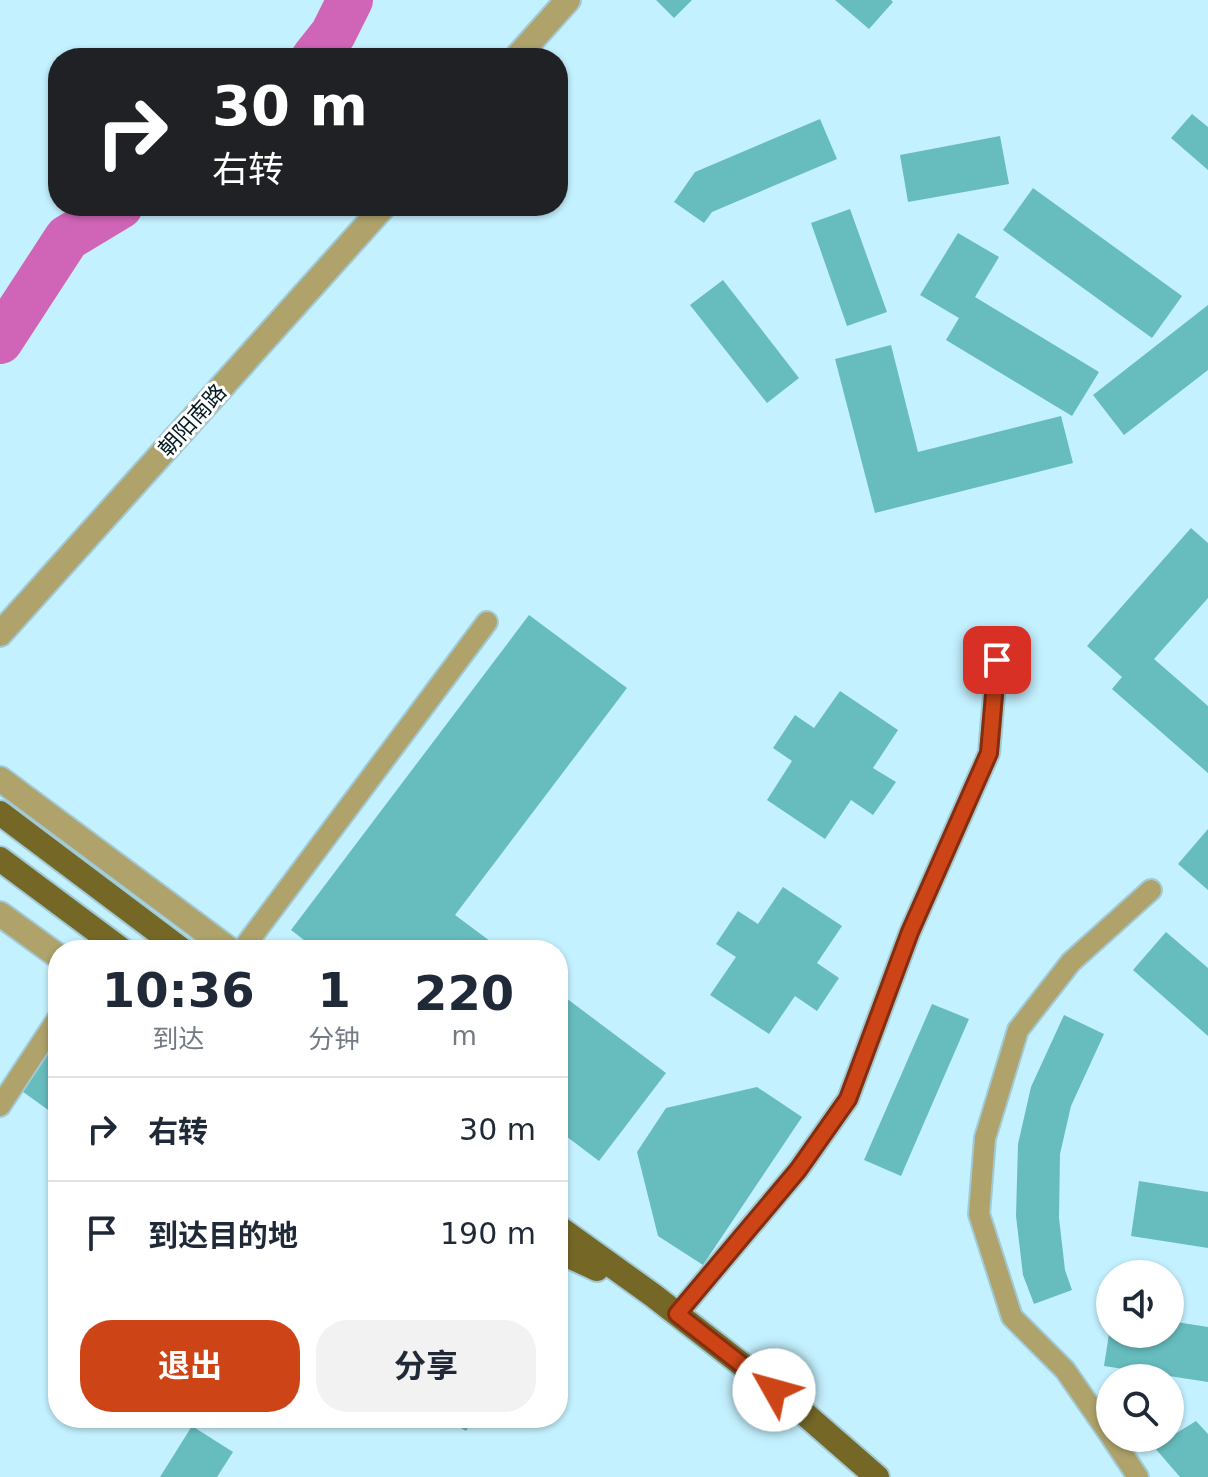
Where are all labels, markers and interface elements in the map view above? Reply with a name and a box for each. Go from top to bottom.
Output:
text: 30 m [212,73,368,138]
icon: right [80,80,184,184]
text: 右转 [212,149,284,190]
street label: 朝阳南路 [154,379,231,461]
pin [963,626,1031,694]
icon: arrive [975,638,1019,682]
text: 10:36 [102,962,255,1018]
text: 1 [318,962,351,1018]
text: 220 [414,965,514,1021]
text: m [451,1021,477,1051]
text: 到达 [152,1024,204,1054]
text: 分钟 [308,1024,360,1054]
icon: right [80,1107,124,1151]
text: 30 m [459,1112,536,1147]
text: 右转 [148,1114,208,1149]
icon: arrive [80,1211,124,1255]
text: 190 m [440,1216,536,1251]
text: 到达目的地 [148,1218,298,1253]
map controls [1096,1260,1184,1452]
button: sound [1096,1260,1184,1348]
button: 退出 [80,1320,300,1412]
button: 分享 [316,1320,536,1412]
position arrow [732,1348,816,1432]
button: search [1096,1364,1184,1452]

